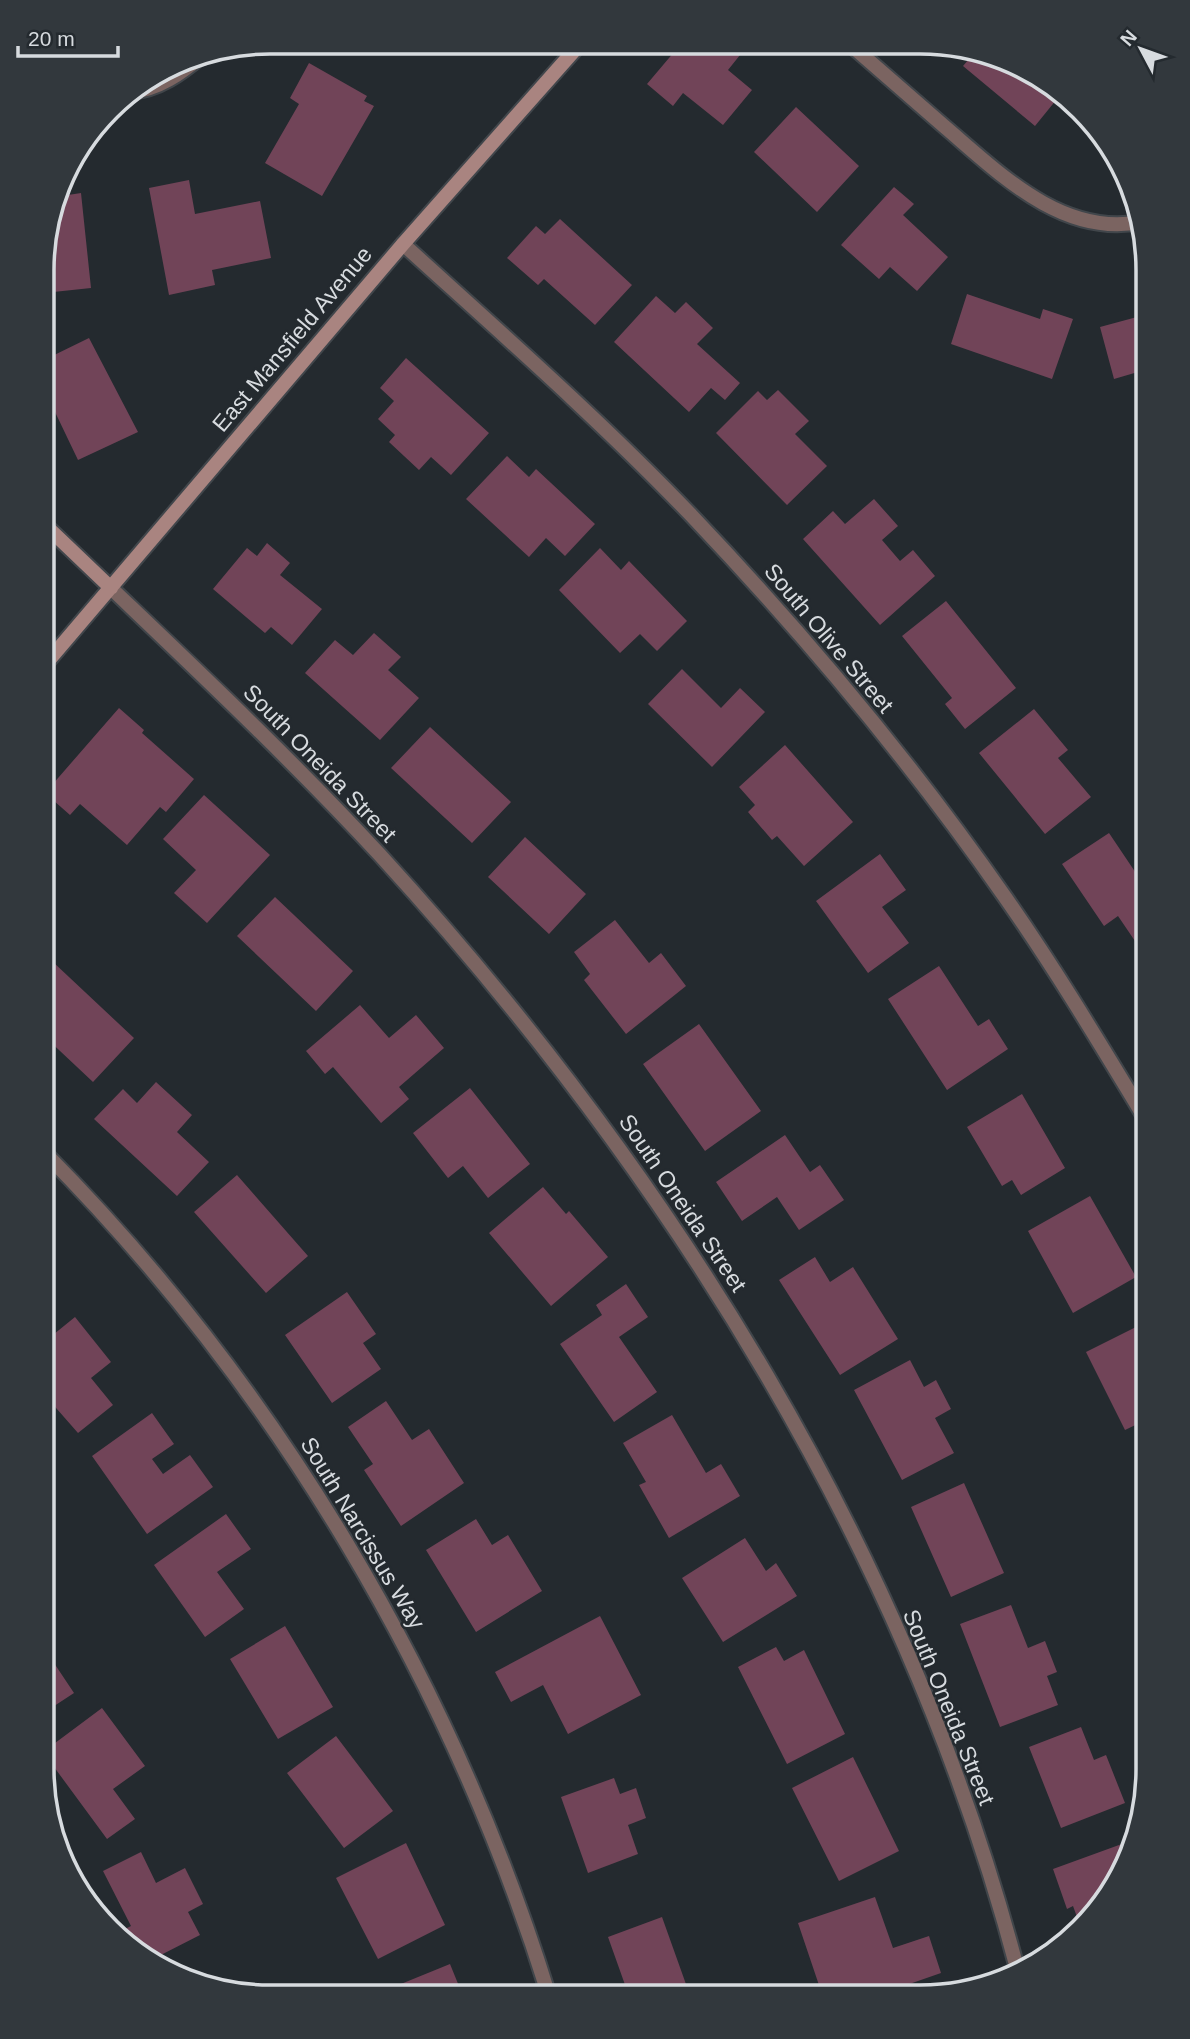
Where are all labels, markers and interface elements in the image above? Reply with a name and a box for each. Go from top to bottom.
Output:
scale bar [18,14,117,58]
north arrow [1106,14,1176,84]
text: N [1116,26,1141,50]
text: 20 m [28,27,75,50]
street label: East Mansfield Avenue [207,241,377,437]
street label: South Olive Street [759,558,899,718]
street label: South Oneida Street [238,679,402,847]
street label: South Oneida Street [614,1109,752,1297]
street label: South Narcissus Way [295,1432,431,1634]
street label: South Oneida Street [898,1606,1000,1809]

